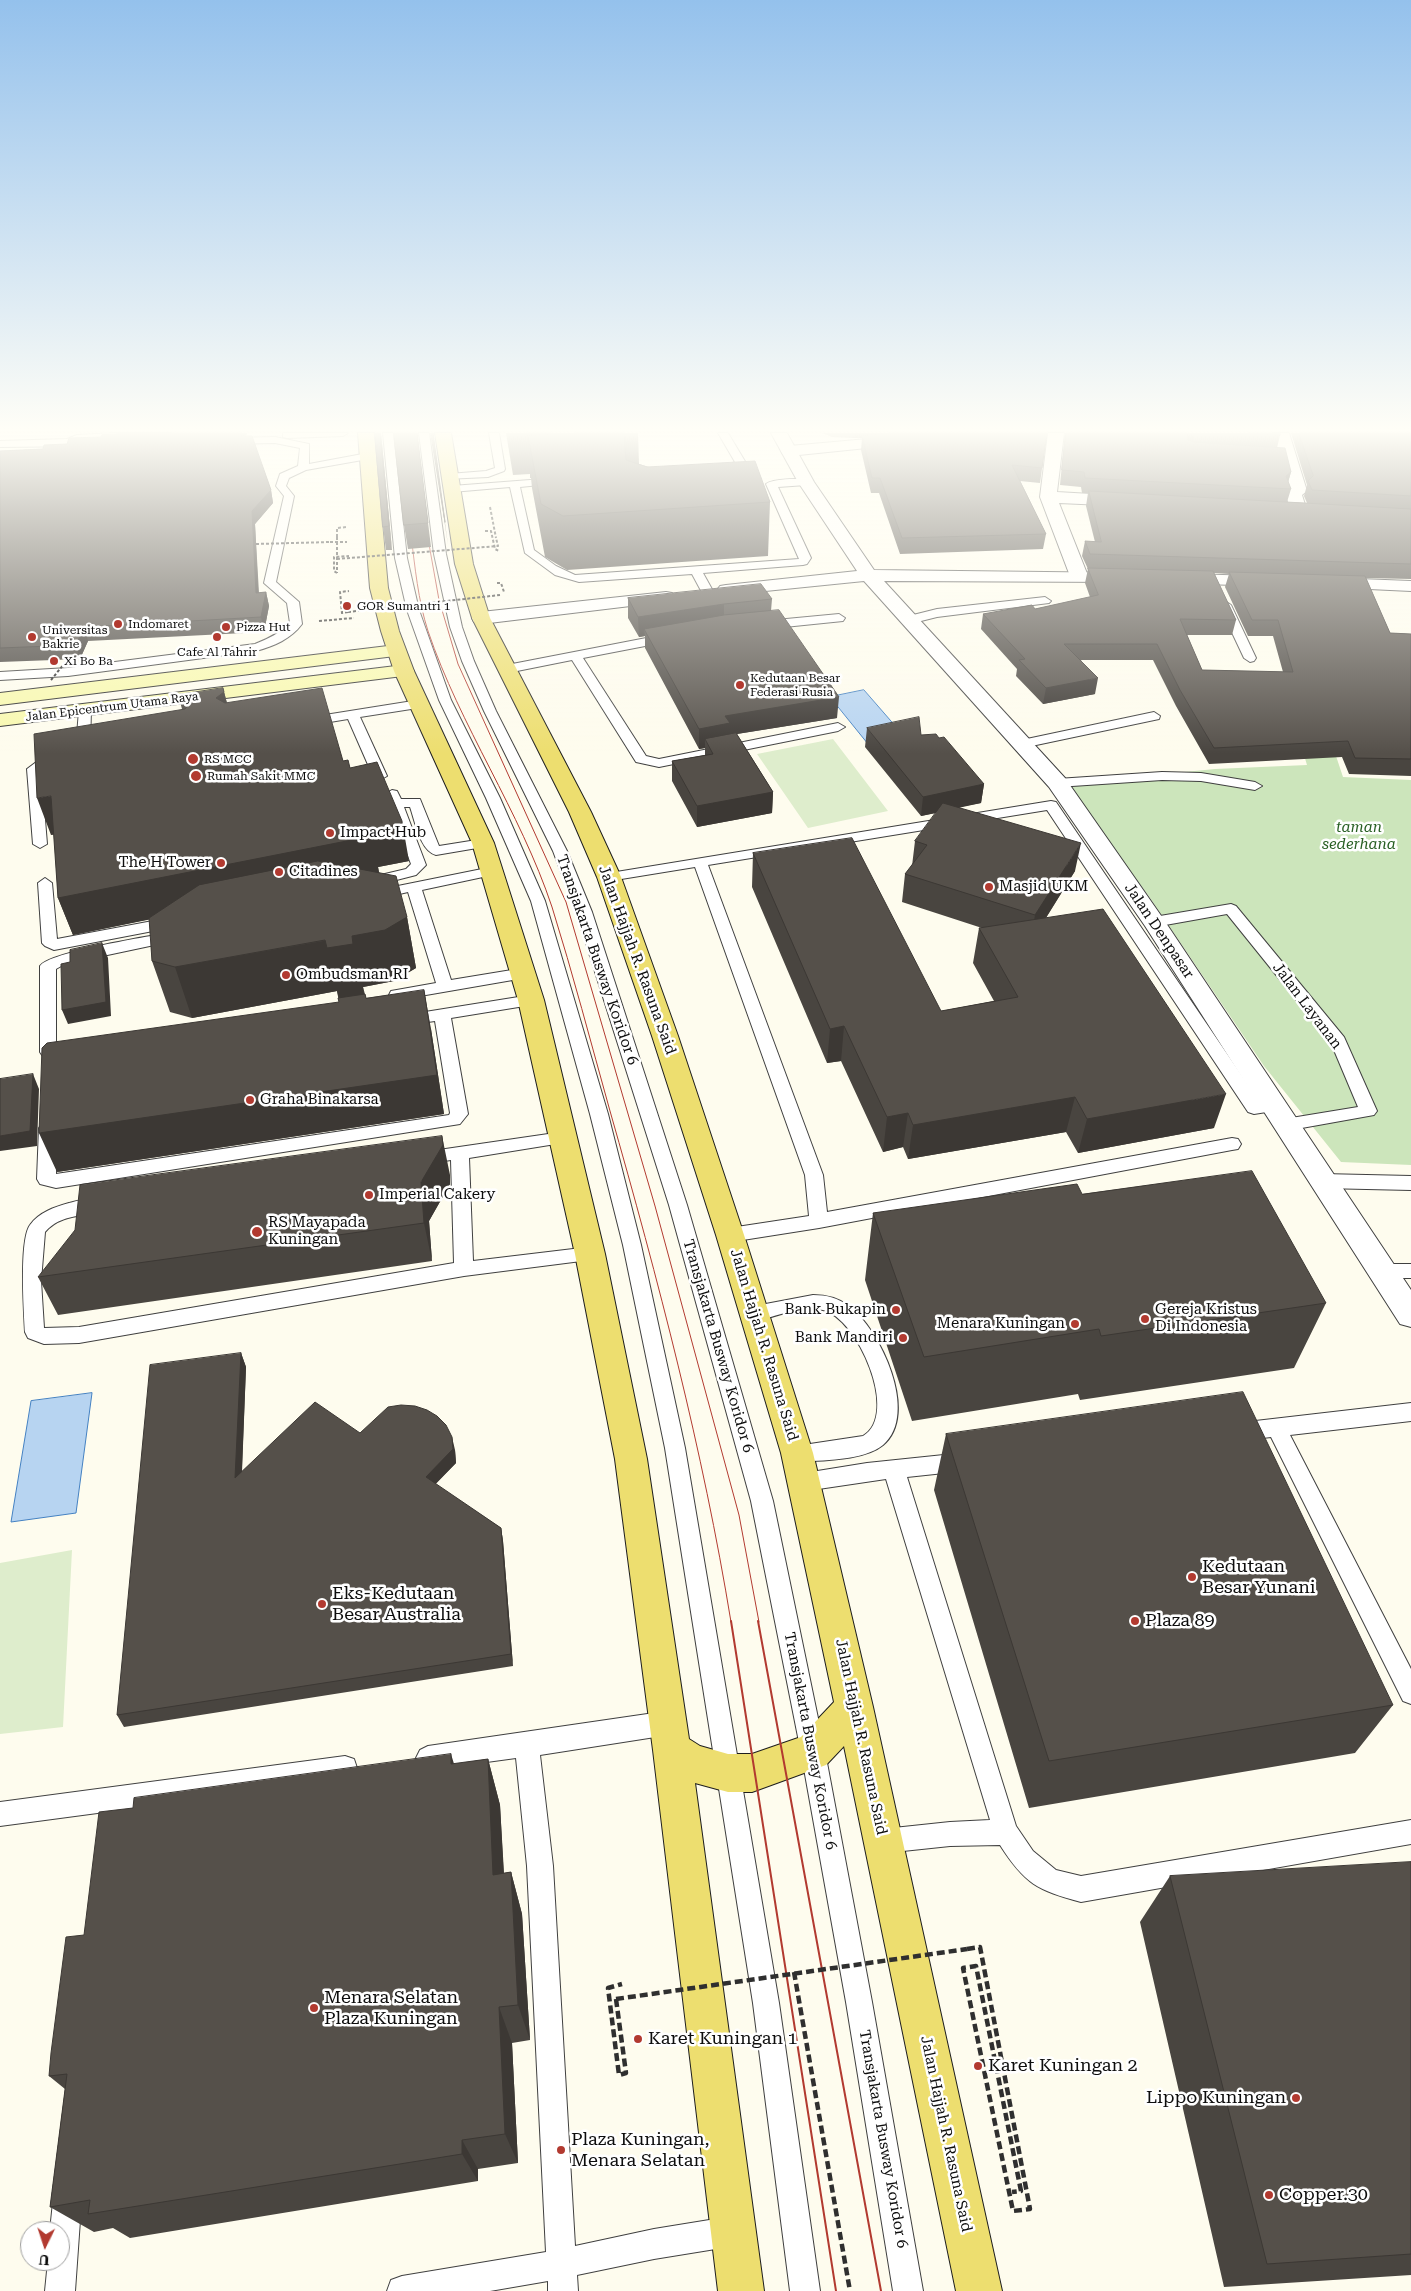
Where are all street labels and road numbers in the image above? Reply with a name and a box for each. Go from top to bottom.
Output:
street label: Jalan Epicentrum Utama Raya [25,689,199,725]
street label: Transjakarta Busway Koridor 6 [552,853,642,1067]
street label: Jalan Hajjah R. Rasuna Said [594,863,680,1057]
street label: Jalan Denpasar [1120,880,1198,982]
street label: Jalan Layanan [1269,959,1345,1053]
street label: Transjakarta Busway Koridor 6 [679,1237,757,1455]
street label: Jalan Hajjah R. Rasuna Said [726,1247,802,1443]
street label: Transjakarta Busway Koridor 6 [780,1631,840,1851]
street label: Jalan Hajjah R. Rasuna Said [831,1637,891,1837]
street label: Transjakarta Busway Koridor 6 [855,2029,911,2249]
street label: Jalan Hajjah R. Rasuna Said [916,2034,976,2234]

